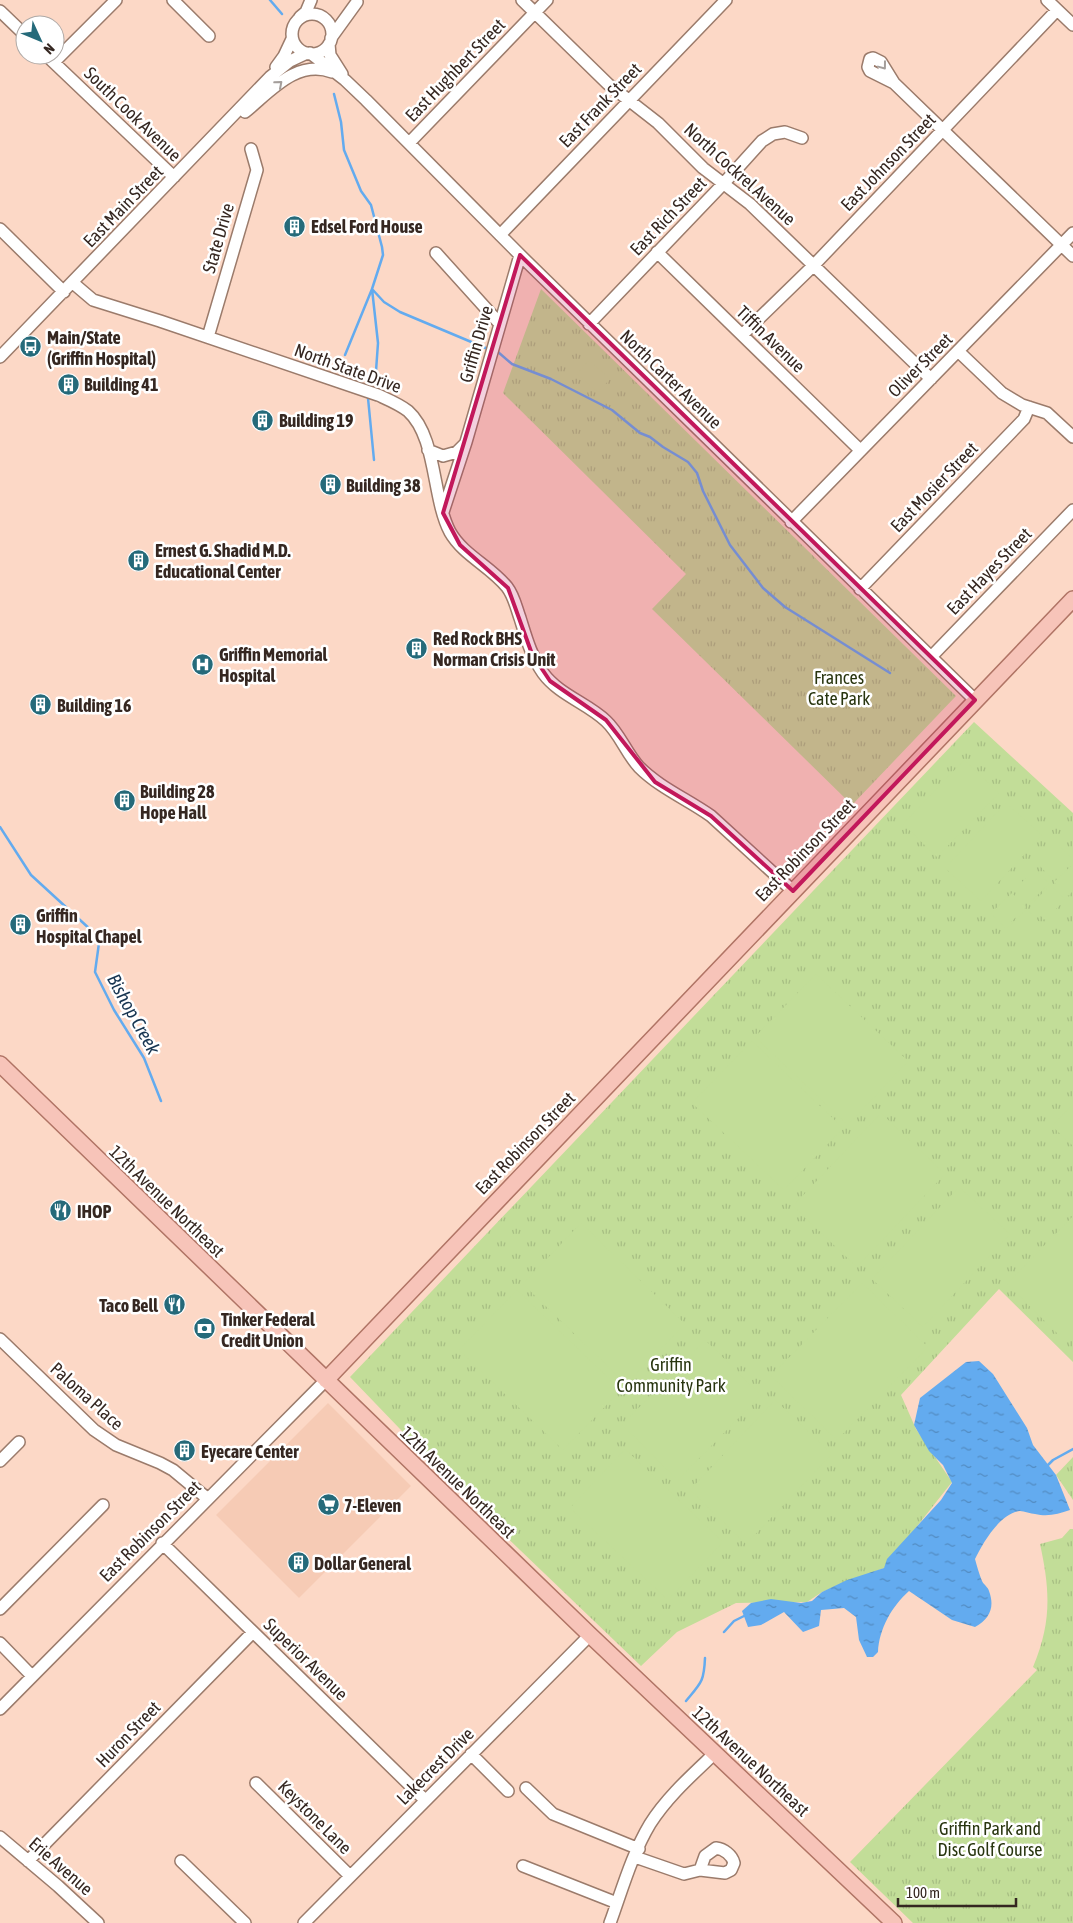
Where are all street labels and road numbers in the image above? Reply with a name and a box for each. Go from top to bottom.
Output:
street label: East Hughbert Street [401,14,509,126]
street label: East Frank Street [555,59,645,151]
street label: South Cook Avenue [80,63,186,165]
street label: East Johnson Street [836,109,940,215]
street label: North Cockrel Avenue [680,119,800,229]
street label: East Main Street [79,161,167,251]
street label: East Rich Street [626,173,710,259]
street label: State Drive [198,201,238,275]
street label: Tiffin Avenue [733,301,809,377]
street label: Griffin Drive [455,303,497,385]
street label: North Carter Avenue [616,325,726,433]
street label: Oliver Street [884,329,956,401]
street label: North State Drive [292,339,404,397]
street label: East Mosier Street [886,438,982,536]
street label: East Hayes Street [942,523,1036,619]
street label: East Robinson Street [751,794,859,906]
street label: East Robinson Street [471,1087,579,1199]
street label: 12th Avenue Northeast [105,1141,229,1261]
street label: Paloma Place [46,1358,128,1434]
street label: 12th Avenue Northeast [396,1422,520,1542]
street label: East Robinson Street [95,1476,205,1586]
street label: Superior Avenue [260,1614,352,1704]
street label: Huron Street [91,1697,165,1771]
street label: 12th Avenue Northeast [688,1702,814,1820]
street label: Lakecrest Drive [392,1723,478,1809]
street label: Keystone Lane [274,1776,356,1858]
street label: Erie Avenue [25,1833,97,1899]

